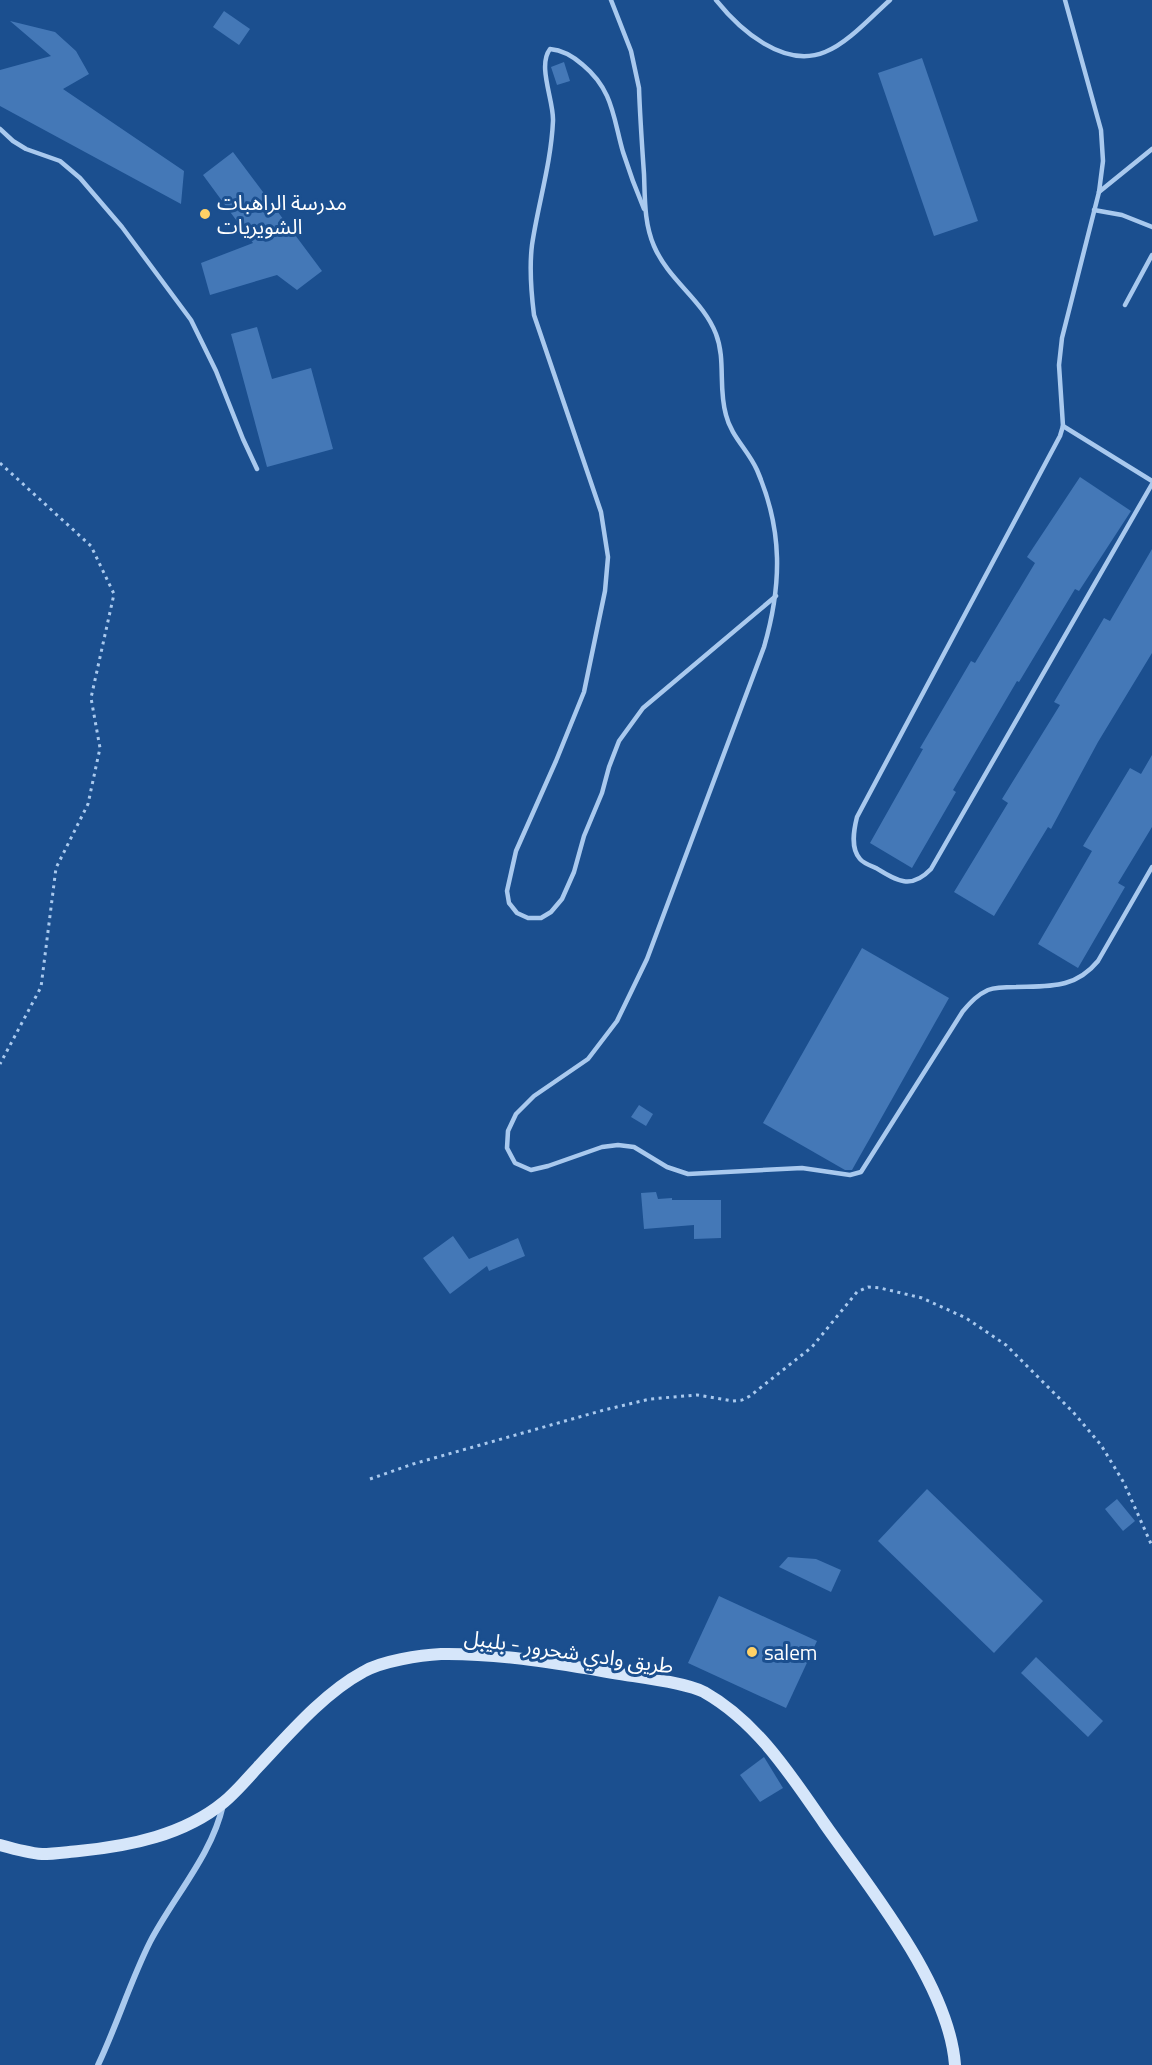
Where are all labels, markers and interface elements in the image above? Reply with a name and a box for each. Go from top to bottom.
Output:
place label: مدرسة الراهبات الشويريات [217,186,347,242]
marker: مدرسة الراهبات الشويريات [198,207,212,221]
street label: طريق وادي شحرور - بليبل [462,1620,676,1682]
place label: salem [764,1636,817,1668]
marker: salem [745,1645,759,1659]

